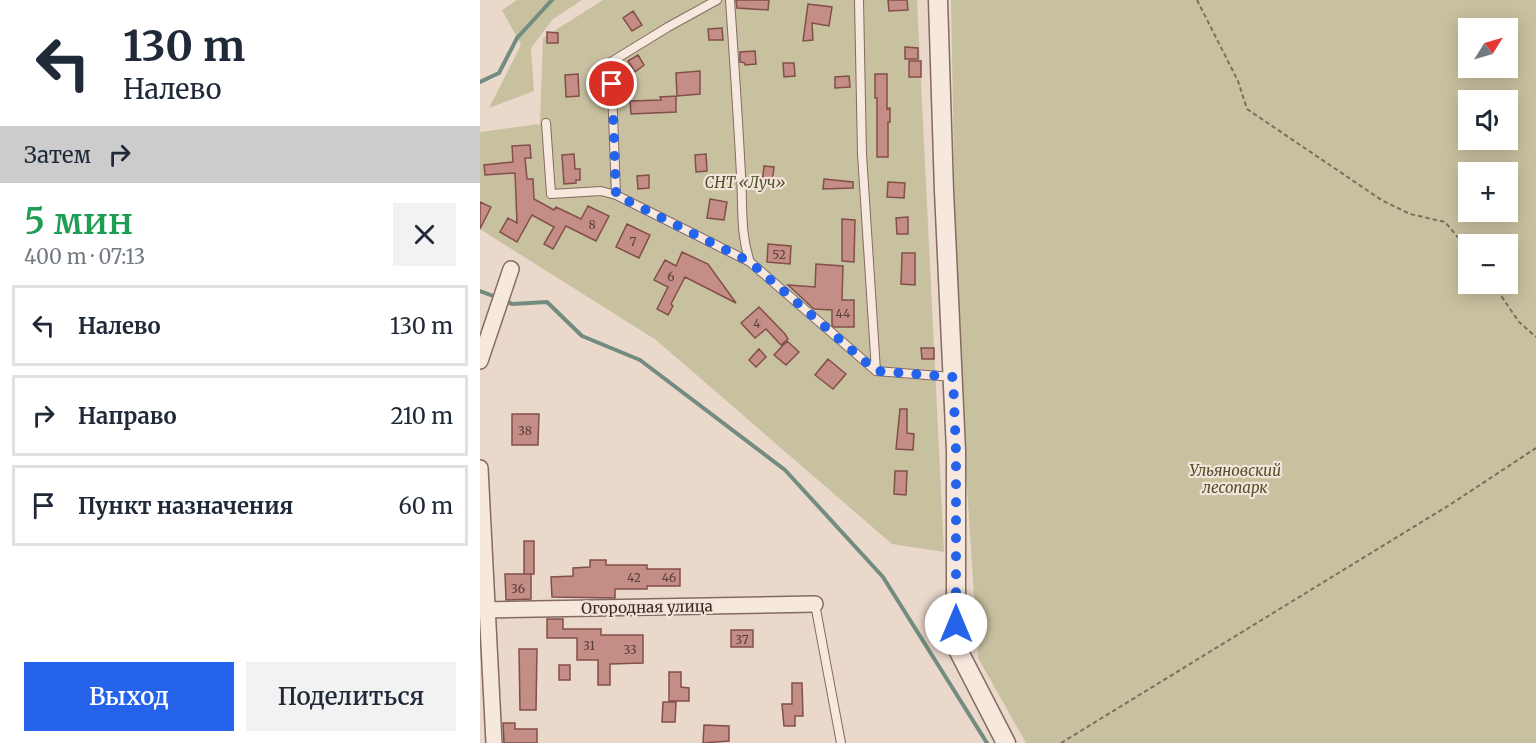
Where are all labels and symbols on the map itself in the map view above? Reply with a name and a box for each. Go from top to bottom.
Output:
north arrow [1458,18,1518,78]
pin [586,58,637,109]
park label: СНТ «Луч» [705,173,785,192]
house number: 8 [588,217,596,232]
house number: 7 [630,234,637,249]
house number: 52 [772,247,786,262]
house number: 6 [667,269,675,284]
house number: 44 [836,306,851,321]
house number: 4 [753,316,761,331]
house number: 38 [518,423,532,438]
park label: Ульяновский лесопарк [1189,461,1281,497]
house number: 42 [627,570,641,585]
house number: 46 [662,570,676,585]
house number: 36 [511,581,525,596]
position arrow [924,592,988,656]
street label: Огородная улица [581,596,713,618]
house number: 37 [735,632,749,647]
house number: 31 [583,638,595,653]
house number: 33 [623,642,637,657]

